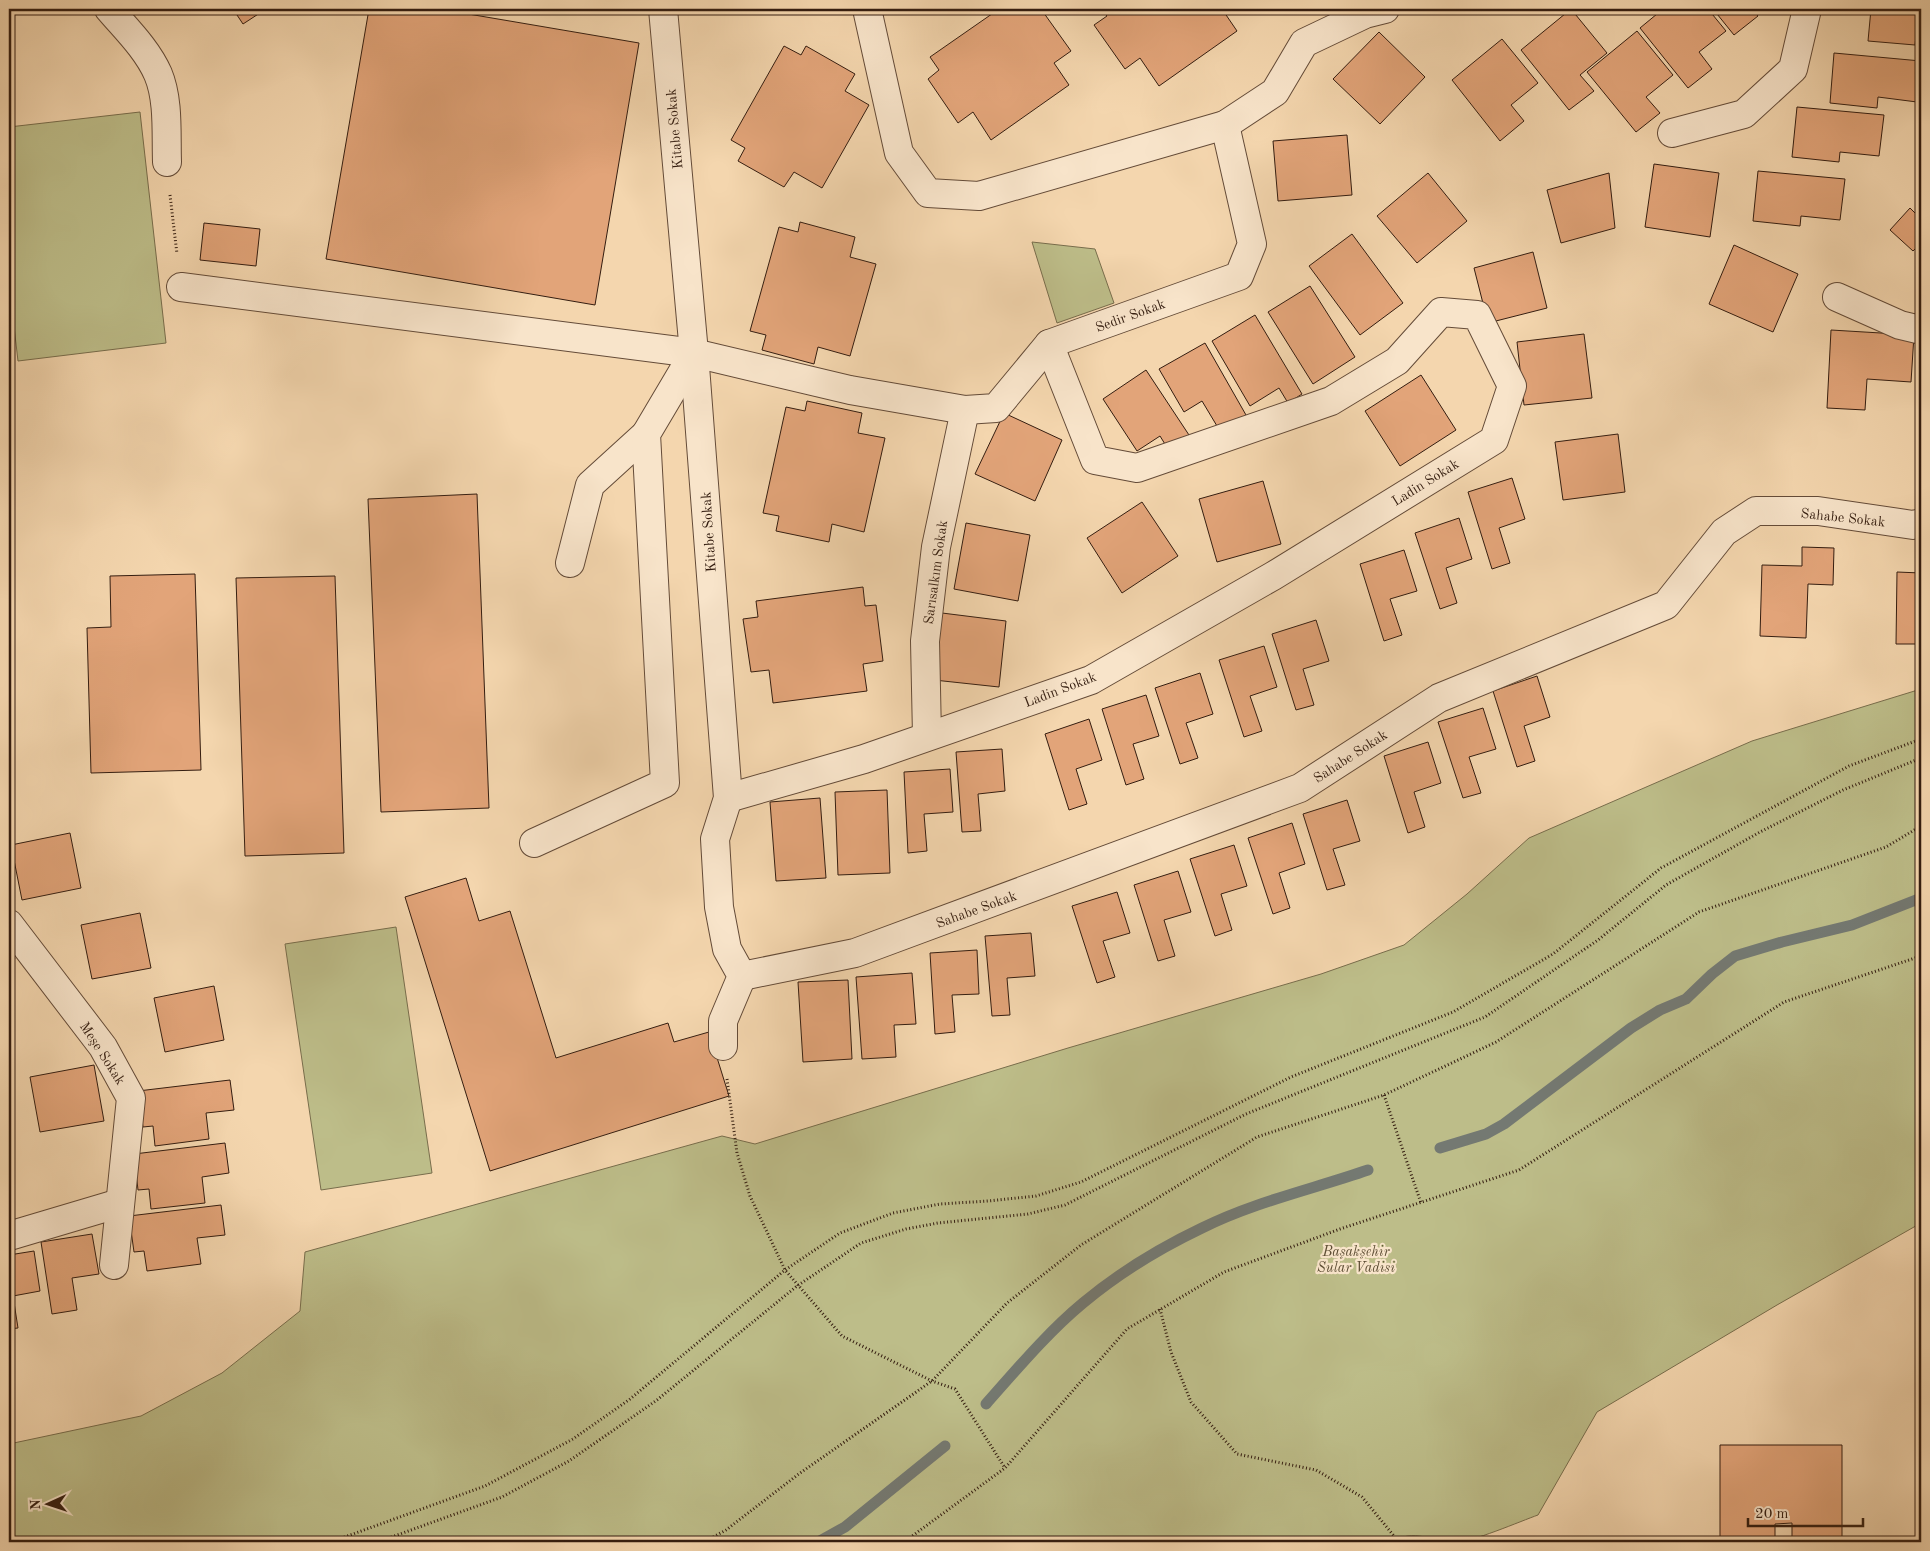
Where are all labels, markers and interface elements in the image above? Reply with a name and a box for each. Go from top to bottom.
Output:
street label: Kitabe Sokak [665,88,685,170]
street label: Sedir Sokak [1094,297,1167,335]
street label: Ladin Sokak [1390,457,1461,509]
street label: Kitabe Sokak [699,491,719,573]
street label: Sahabe Sokak [1800,507,1886,529]
street label: Sarısalkım Sokak [922,519,950,625]
street label: Ladin Sokak [1022,670,1098,710]
street label: Sahabe Sokak [1311,728,1390,786]
street label: Sahabe Sokak [934,889,1019,931]
street label: Meşe Sokak [77,1020,128,1087]
park label: Başakşehir Sular Vadisi [1317,1245,1395,1275]
north arrow [22,1478,72,1528]
scale bar [1748,1496,1862,1528]
text: N [29,1499,43,1510]
text: 20 m [1755,1507,1789,1522]

